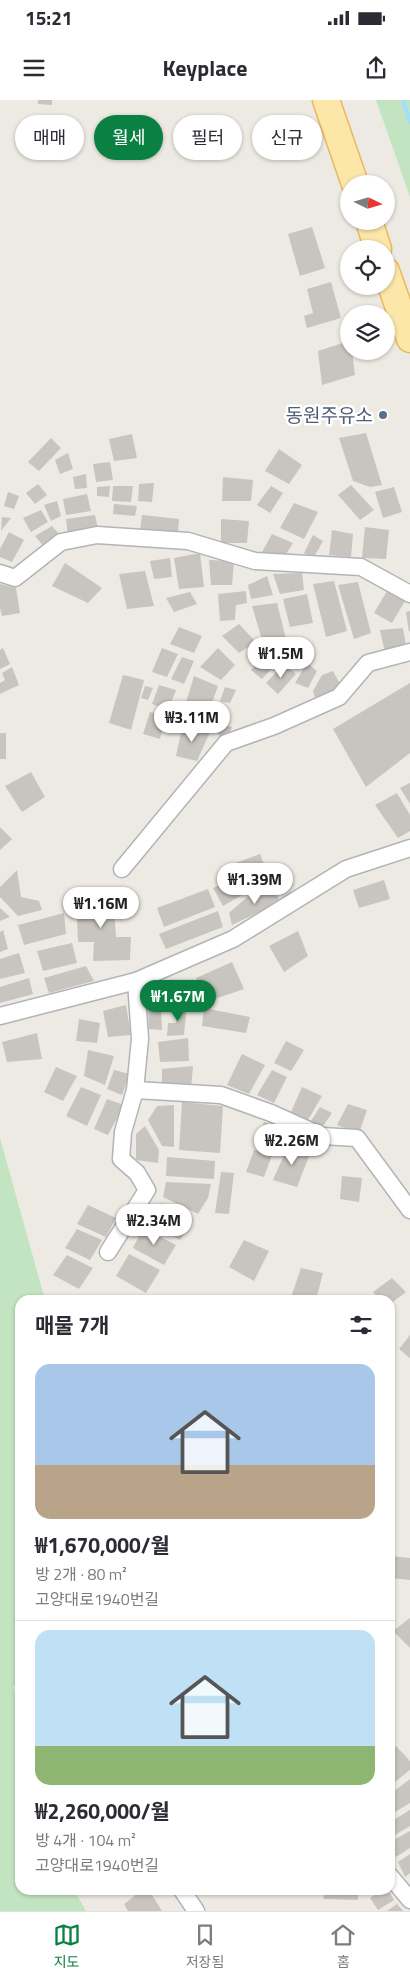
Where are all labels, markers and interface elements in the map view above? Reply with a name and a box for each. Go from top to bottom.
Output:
text: 15:21 [25,3,72,32]
text: Keyplace [163,51,247,85]
icon: menu [20,54,48,82]
icon: share [362,54,390,82]
chip: 매매 [15,115,84,160]
chip: 월세 [94,115,163,160]
chip: 필터 [173,115,242,160]
chip: 신규 [252,115,322,160]
north arrow [340,175,395,230]
map controls [340,175,395,360]
button: locate [340,240,395,295]
button: layers [340,305,395,360]
place label: 동원주유소 [286,400,373,429]
marker: 동원주유소 [377,409,389,421]
pin: ₩1.5M [246,636,316,679]
text: ₩1.5M [258,641,304,665]
pin: ₩3.11M [151,700,233,743]
text: ₩3.11M [165,705,219,729]
pin: ₩1.39M [214,862,296,905]
text: ₩1.39M [228,867,282,891]
pin: ₩1.16M [60,886,142,929]
text: ₩1.16M [74,891,128,915]
pin: ₩1.67M [137,980,219,1022]
text: ₩1.67M [151,984,205,1008]
pin: ₩2.26M [251,1124,333,1166]
text: ₩2.26M [265,1128,319,1152]
pin: ₩2.34M [113,1204,195,1246]
text: ₩2.34M [127,1208,181,1232]
text: 매물 7개 [35,1309,109,1341]
icon: filters [347,1311,375,1339]
icon: home [160,1397,250,1487]
text: ₩1,670,000/월 [35,1529,170,1561]
text: 방 2개 · 80 m² [35,1562,127,1586]
text: 고양대로1940번길 [35,1587,159,1611]
icon: home [160,1662,250,1752]
text: ₩2,260,000/월 [35,1795,170,1827]
text: 방 4개 · 104 m² [35,1828,136,1852]
text: 고양대로1940번길 [35,1853,159,1877]
tab: 지도 [53,1921,81,1972]
tab: 저장됨 [186,1921,224,1972]
tab: 홈 [329,1921,357,1972]

